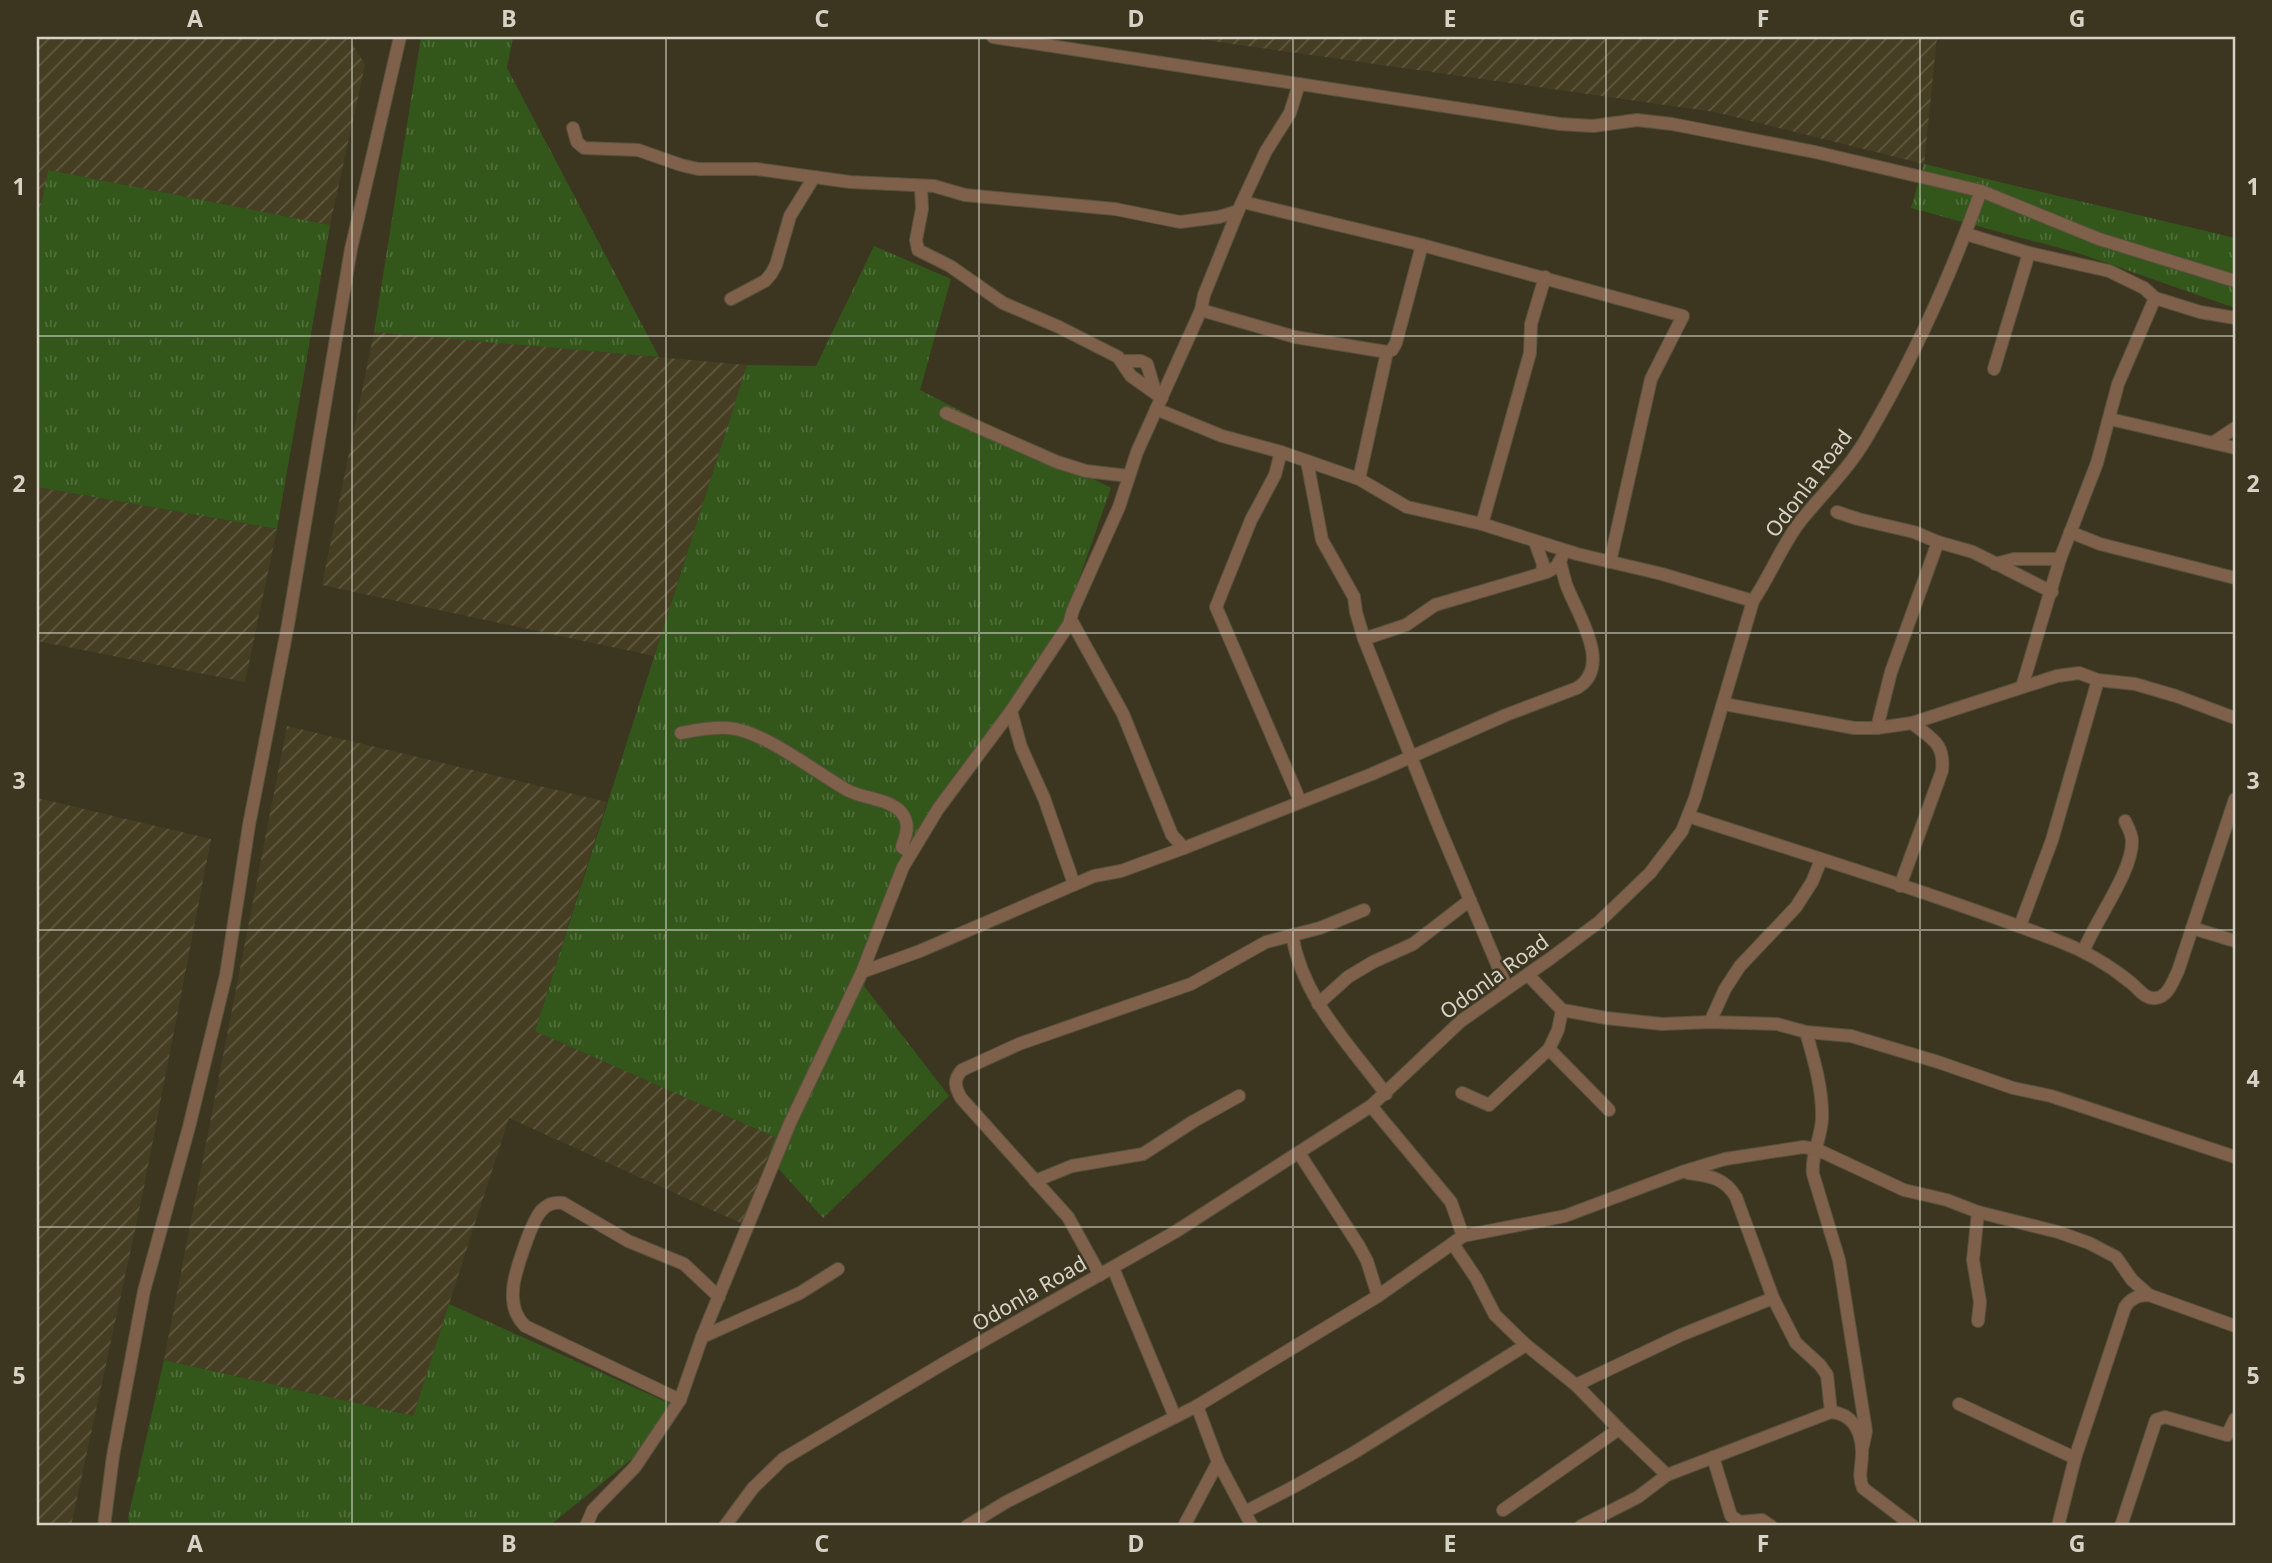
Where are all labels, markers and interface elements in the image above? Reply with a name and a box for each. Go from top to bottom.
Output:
text: A [187,2,203,34]
text: B [501,2,517,34]
text: C [815,2,830,34]
text: D [1128,2,1144,34]
text: E [1444,2,1456,34]
text: F [1757,2,1769,34]
text: G [2069,2,2085,34]
text: 1 [12,170,26,202]
text: 1 [2246,170,2260,202]
street label: Odonla Road [1758,423,1858,543]
text: 2 [12,467,26,499]
text: 2 [2246,467,2260,499]
text: 3 [12,764,26,796]
text: 3 [2246,764,2260,796]
street label: Odonla Road [1434,927,1554,1025]
text: 4 [12,1062,26,1094]
text: 4 [2246,1062,2260,1094]
street label: Odonla Road [967,1249,1091,1337]
text: 5 [12,1359,26,1391]
text: 5 [2246,1359,2260,1391]
text: A [187,1527,203,1559]
text: B [501,1527,517,1559]
text: C [815,1527,830,1559]
text: D [1128,1527,1144,1559]
text: E [1444,1527,1456,1559]
text: F [1757,1527,1769,1559]
text: G [2069,1527,2085,1559]

